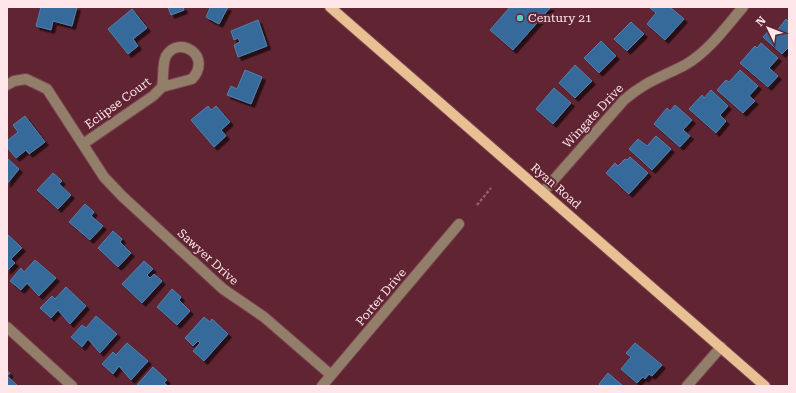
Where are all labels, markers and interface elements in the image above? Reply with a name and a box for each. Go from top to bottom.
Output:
north arrow [748,8,788,48]
place label: Century 21 [528,11,592,25]
marker: Century 21 [515,13,525,23]
text: N [753,14,769,29]
street label: Eclipse Court [82,74,154,132]
street label: Wingate Drive [560,81,626,151]
street label: Ryan Road [528,160,584,212]
street label: Sawyer Drive [175,226,242,288]
street label: Porter Drive [353,265,409,328]

